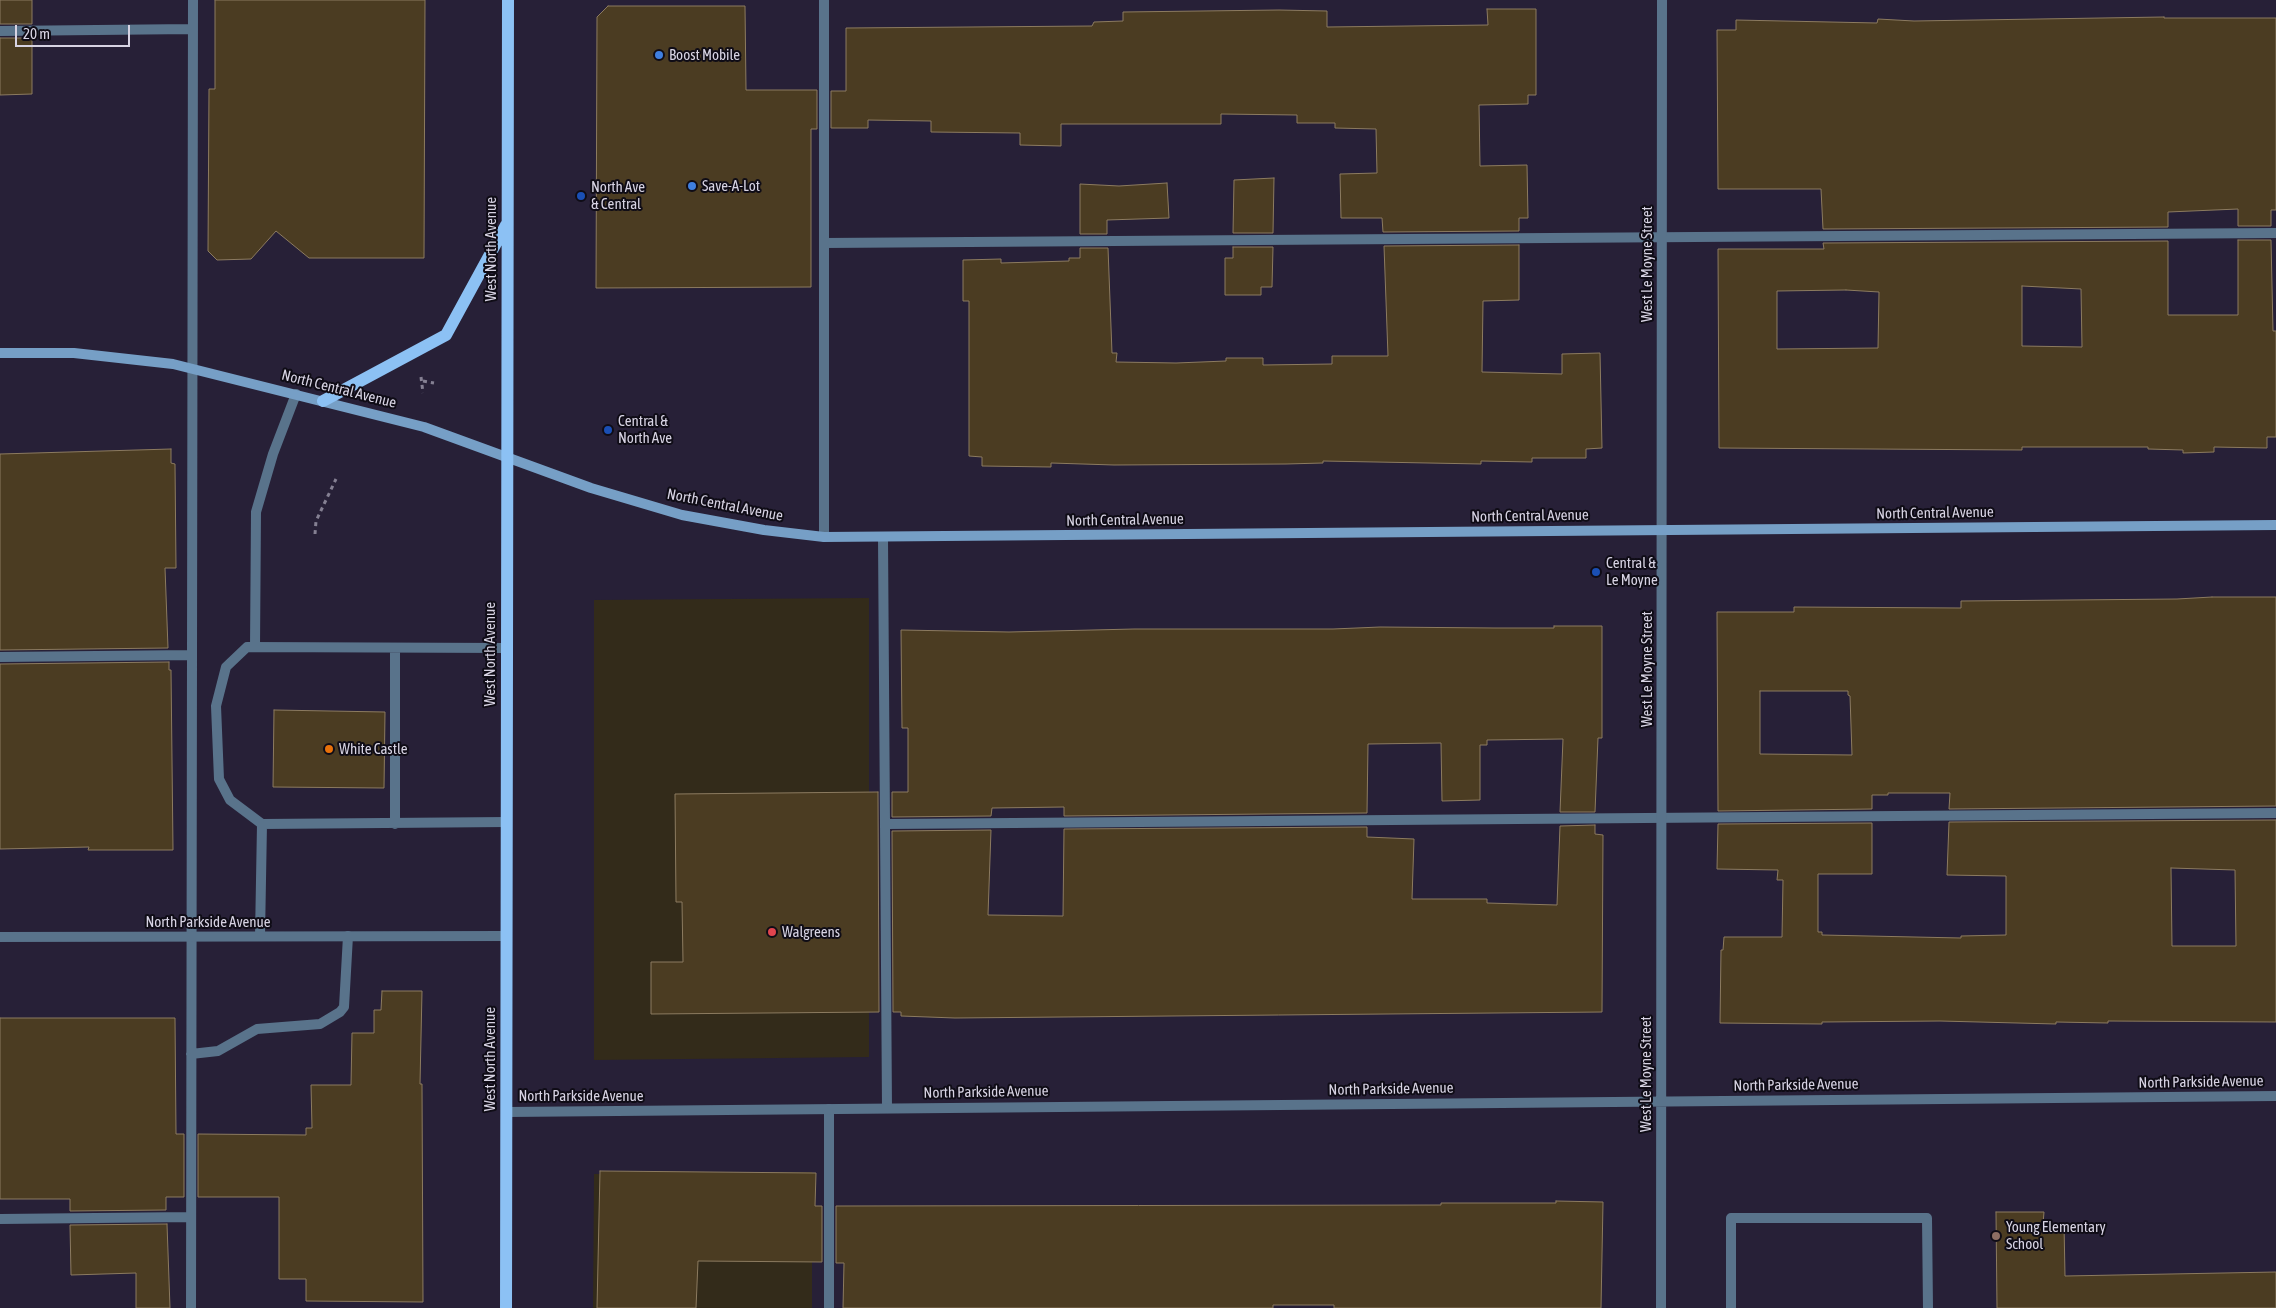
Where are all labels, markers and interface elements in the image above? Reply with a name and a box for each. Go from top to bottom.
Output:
scale bar [18,15,132,47]
text: 20 m [23,25,50,42]
place label: Boost Mobile [669,46,740,64]
marker: Boost Mobile [653,49,665,61]
place label: Save-A-Lot [702,177,760,195]
place label: North Ave & Central [591,178,645,213]
marker: Save-A-Lot [686,180,698,192]
marker: North Ave & Central [575,190,587,202]
street label: West North Avenue [482,197,500,301]
street label: West Le Moyne Street [1638,206,1656,322]
street label: North Central Avenue [280,366,398,412]
place label: Central & North Ave [618,412,672,447]
marker: Central & North Ave [602,424,614,436]
street label: North Central Avenue [666,485,784,525]
street label: North Central Avenue [1876,503,1994,523]
street label: North Central Avenue [1471,506,1589,526]
street label: North Central Avenue [1066,510,1184,530]
place label: Central & Le Moyne [1606,554,1658,589]
marker: Central & Le Moyne [1590,566,1602,578]
street label: West North Avenue [481,602,499,706]
street label: West Le Moyne Street [1638,611,1656,727]
place label: White Castle [339,740,408,758]
marker: White Castle [323,743,335,755]
street label: North Parkside Avenue [145,913,271,931]
place label: Walgreens [782,923,840,941]
marker: Walgreens [766,926,778,938]
street label: West North Avenue [481,1007,499,1111]
street label: West Le Moyne Street [1637,1016,1655,1132]
street label: North Parkside Avenue [2138,1072,2264,1092]
street label: North Parkside Avenue [1733,1075,1859,1095]
street label: North Parkside Avenue [1328,1079,1454,1099]
street label: North Parkside Avenue [923,1082,1049,1102]
street label: North Parkside Avenue [518,1087,644,1105]
place label: Young Elementary School [2006,1218,2106,1253]
marker: Young Elementary School [1990,1230,2002,1242]

